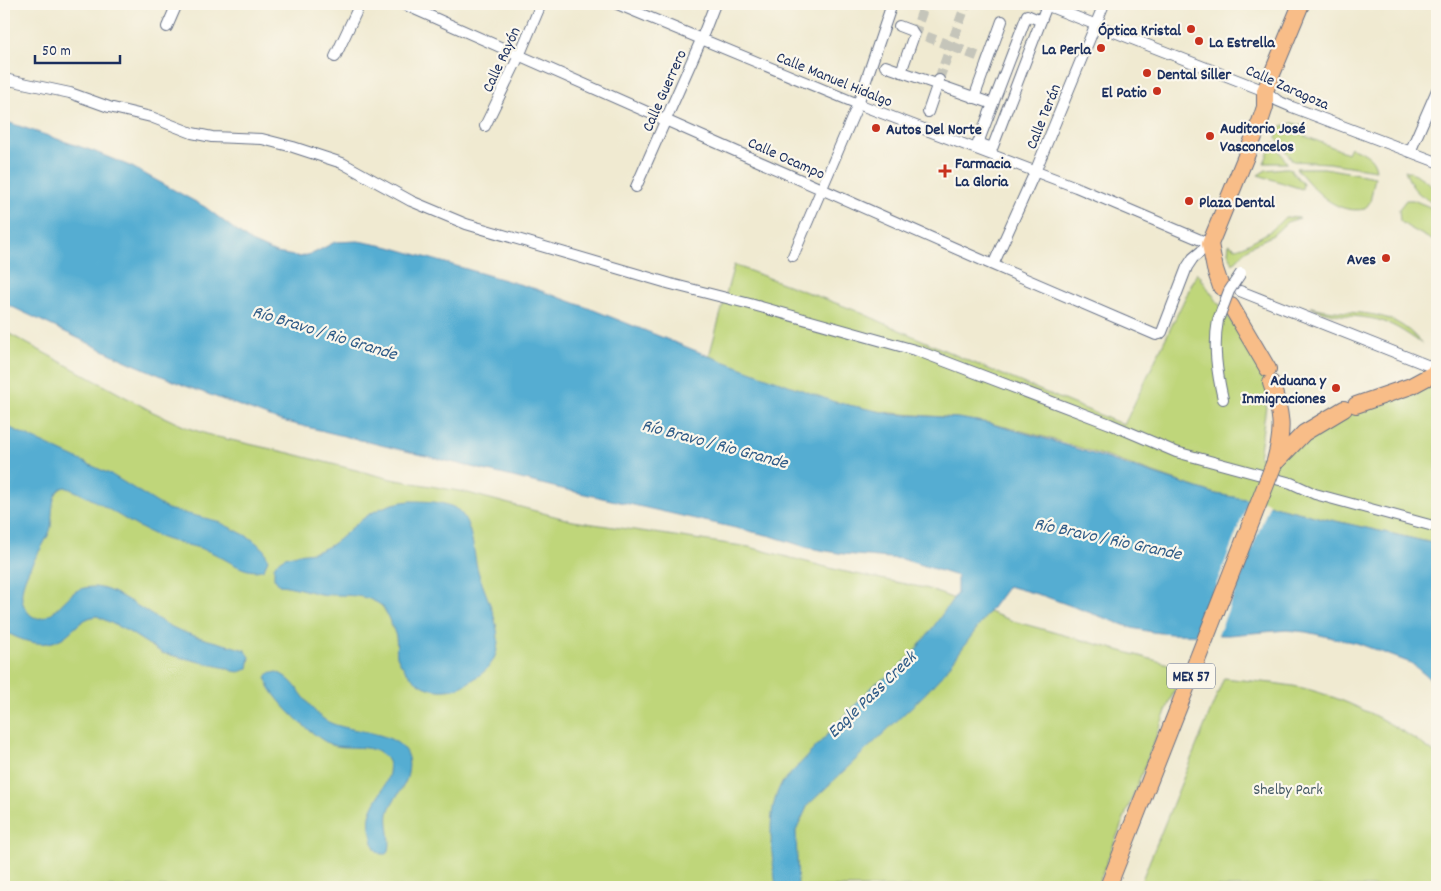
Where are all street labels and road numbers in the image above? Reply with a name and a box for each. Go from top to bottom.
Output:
street label: Calle Rayón [477,23,527,97]
street label: Calle Guerrero [637,46,694,136]
street label: Calle Manuel Hidalgo [773,47,896,114]
street label: Calle Zaragoza [1241,60,1333,117]
street label: Calle Terán [1021,81,1068,153]
street label: Calle Ocampo [744,132,828,187]
road number: MEX 57 [1167,664,1215,688]

